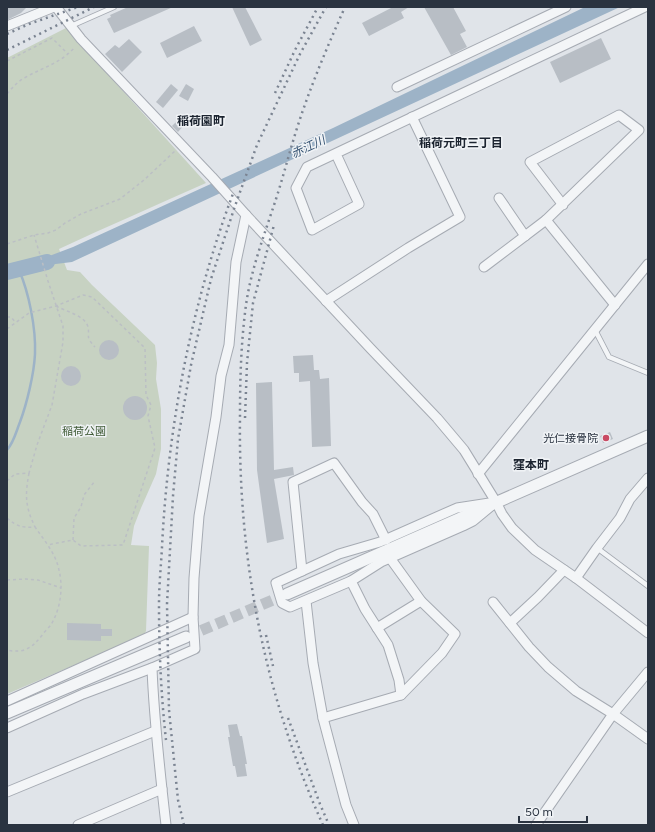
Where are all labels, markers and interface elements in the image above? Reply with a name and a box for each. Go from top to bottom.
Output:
district label: 稲荷園町 [177,114,225,128]
water label: 赤江川 [289,132,329,161]
district label: 稲荷元町三丁目 [419,136,503,150]
park label: 稲荷公園 [62,425,106,438]
place label: 光仁接骨院 [543,432,598,445]
marker: 光仁接骨院 [601,433,611,443]
district label: 窪本町 [513,458,549,472]
scale bar [519,798,587,824]
text: 50 m [525,805,553,819]

